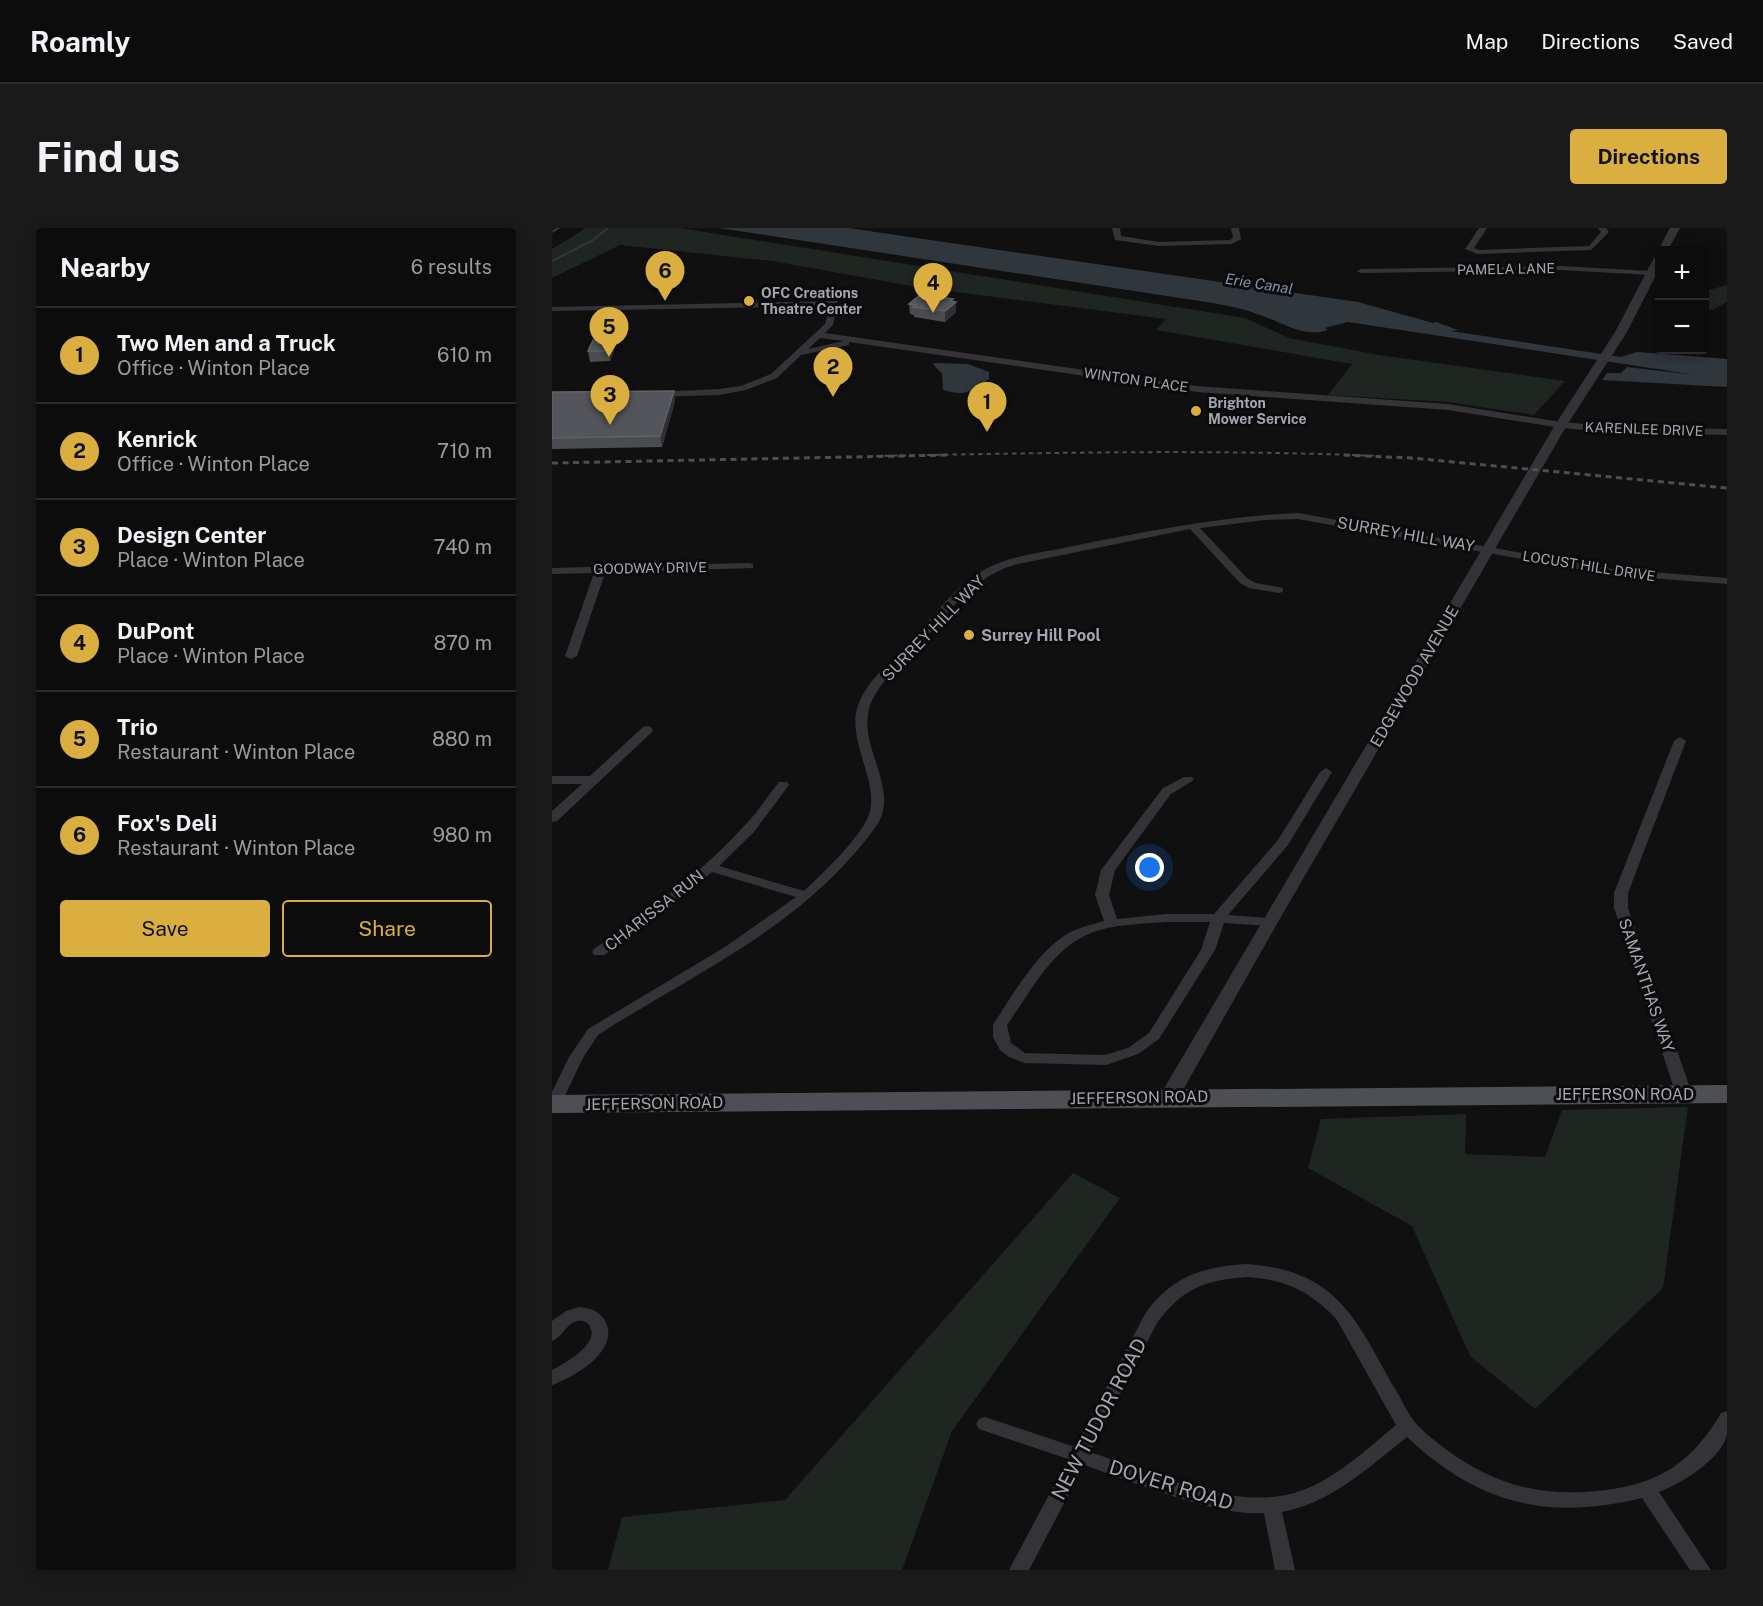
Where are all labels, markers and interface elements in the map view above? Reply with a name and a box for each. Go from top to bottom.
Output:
text: Roamly [30,25,130,58]
text: Map [1466,29,1508,54]
text: Directions [1541,29,1640,54]
text: Saved [1673,29,1733,54]
button: Directions [1570,129,1727,184]
text: Find us [36,132,180,181]
map controls [1655,246,1709,354]
button: + [1655,246,1709,300]
pin: 6 [646,251,684,301]
text: Nearby [60,252,150,283]
text: 6 results [411,255,492,279]
street label: PAMELA LANE [1457,260,1555,278]
pin: 4 [914,264,952,313]
water label: Erie Canal [1224,270,1294,297]
place label: OFC Creations Theatre Center [761,285,862,317]
marker: OFC Creations Theatre Center [742,294,756,308]
button: − [1655,300,1709,354]
pin: 5 [590,308,628,357]
text: Two Men and a Truck [117,330,336,356]
text: 1 [75,343,84,367]
text: 610 m [437,343,492,367]
pin: 2 [814,348,852,397]
text: Office · Winton Place [117,356,310,380]
street label: WINTON PLACE [1083,365,1189,395]
pin: 3 [590,376,630,425]
pin: 1 [968,382,1006,432]
place label: Brighton Mower Service [1208,395,1307,427]
marker: Brighton Mower Service [1189,404,1203,418]
street label: KARENLEE DRIVE [1584,419,1704,439]
text: Kenrick [117,426,197,452]
text: 2 [73,439,86,463]
text: 710 m [437,439,492,463]
text: Office · Winton Place [117,452,310,476]
street label: SURREY HILL WAY [1336,513,1476,556]
text: Design Center [117,522,266,548]
text: 3 [73,535,86,559]
text: 740 m [434,535,492,559]
text: Place · Winton Place [117,548,305,572]
street label: LOCUST HILL DRIVE [1522,548,1656,584]
street label: GOODWAY DRIVE [593,559,707,577]
street label: SURREY HILL WAY [878,571,989,685]
street label: EDGEWOOD AVENUE [1366,602,1463,750]
text: DuPont [117,618,194,644]
place label: Surrey Hill Pool [981,626,1101,645]
marker: Surrey Hill Pool [962,628,976,642]
text: 4 [73,631,86,655]
text: 870 m [433,631,492,655]
text: Place · Winton Place [117,644,305,668]
text: Trio [117,714,158,740]
text: 5 [73,727,86,751]
text: 880 m [432,727,492,751]
text: Restaurant · Winton Place [117,740,355,764]
text: Fox's Deli [117,810,217,836]
text: 6 [73,823,86,847]
text: 980 m [432,823,492,847]
text: Restaurant · Winton Place [117,836,355,860]
your location [1135,853,1164,882]
street label: CHARISSA RUN [601,866,708,955]
button: Save [60,900,270,957]
button: Share [282,900,492,957]
street label: SAMANTHAS WAY [1615,916,1678,1055]
street label: JEFFERSON ROAD [1556,1085,1694,1104]
street label: JEFFERSON ROAD [1070,1087,1208,1108]
street label: JEFFERSON ROAD [585,1093,723,1114]
street label: NEW TUDOR ROAD [1046,1334,1152,1504]
street label: DOVER ROAD [1106,1455,1236,1515]

